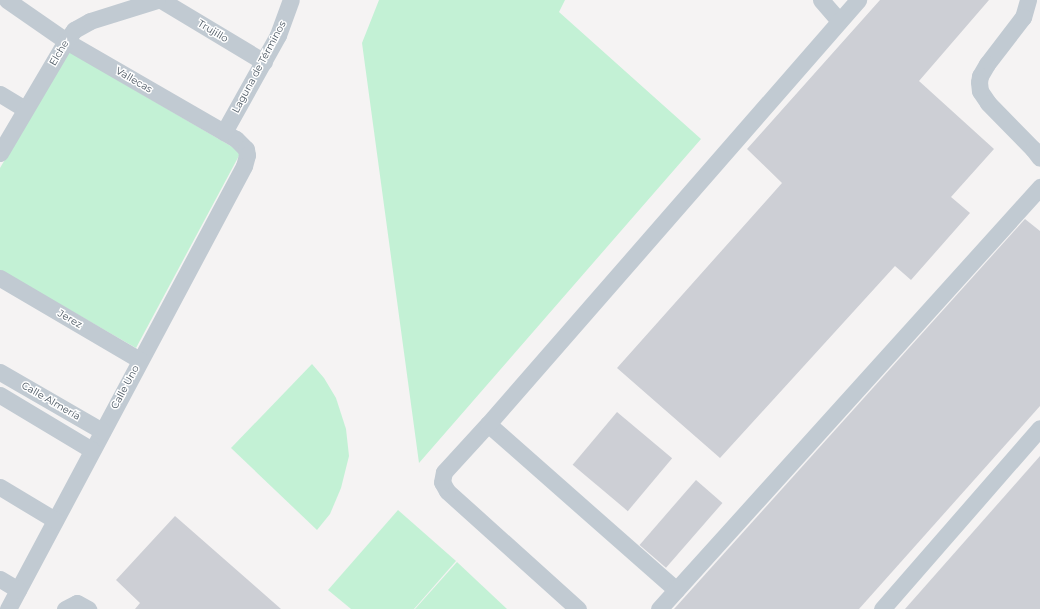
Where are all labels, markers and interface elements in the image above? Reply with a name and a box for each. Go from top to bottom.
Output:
street label: Trujillo [196,17,230,45]
street label: Laguna de Términos [230,19,288,115]
street label: Elche [47,38,71,68]
street label: Vallecas [114,65,154,95]
street label: Jerez [56,307,84,331]
street label: Calle Uno [108,363,142,411]
street label: Calle Almería [19,379,83,423]

